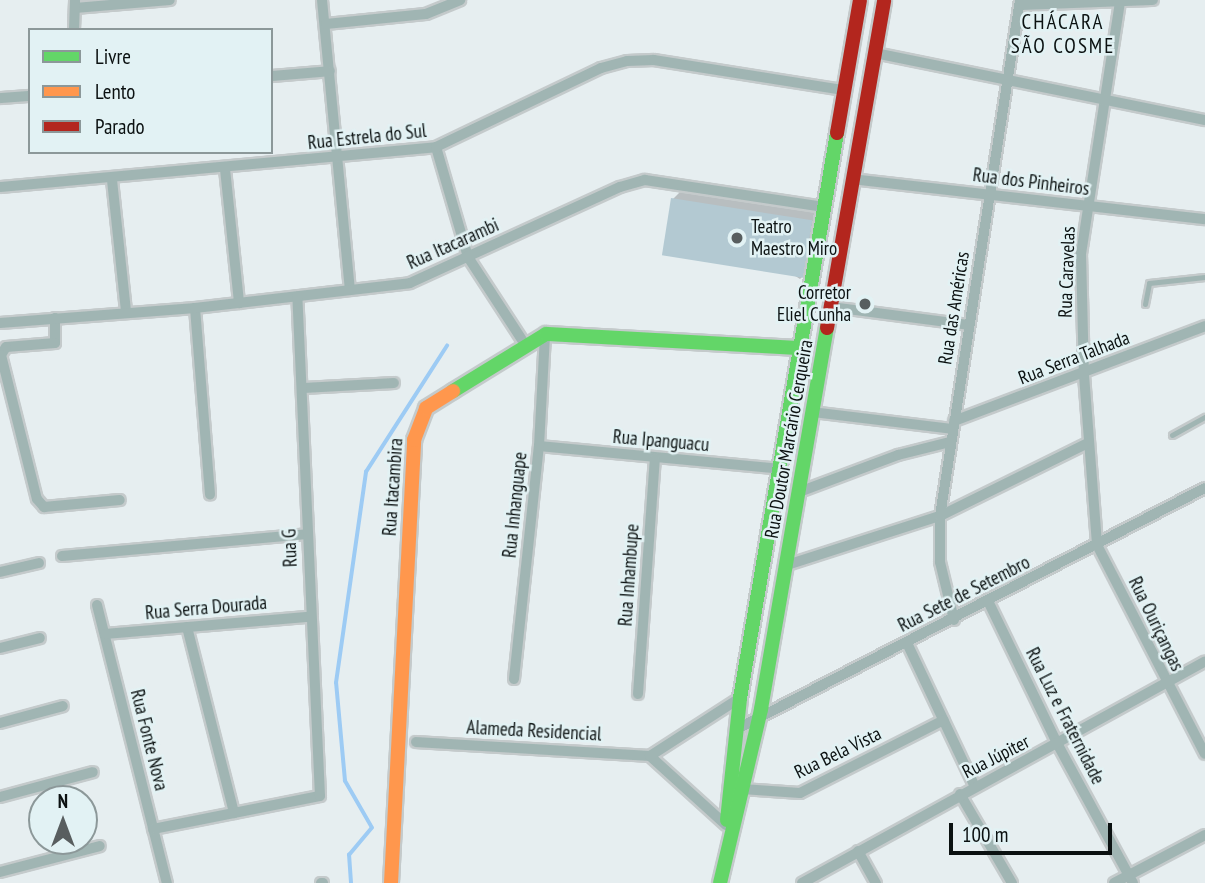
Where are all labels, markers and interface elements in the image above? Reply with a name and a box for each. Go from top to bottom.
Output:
district label: CHÁCARA SÃO COSME [1012,9,1114,59]
legend [28,28,273,154]
text: Livre [95,43,131,70]
text: Lento [95,78,135,105]
text: Parado [95,113,145,140]
street label: Rua Estrela do Sul [307,119,427,155]
street label: Rua dos Pinheiros [972,164,1090,200]
street label: Rua Itacarambi [404,214,502,274]
place label: Teatro Maestro Miro [751,216,837,260]
street label: Rua Caravelas [1054,226,1080,318]
marker: Teatro Maestro Miro [729,230,745,246]
street label: Rua das Américas [934,250,974,366]
place label: Corretor Eliel Cunha [777,282,851,326]
marker: Corretor Eliel Cunha [857,296,873,312]
street label: Rua Serra Talhada [1015,326,1133,390]
street label: Rua Doutor Marcário Cerqueira [760,338,818,540]
street label: Rua Ipanguacu [612,425,710,457]
street label: Rua Itacambira [378,437,408,537]
street label: Rua Inhanguape [498,451,532,559]
street label: Rua Inhambupe [614,523,644,627]
street label: Rua G [278,528,302,568]
street label: Rua Sete de Setembro [894,551,1034,637]
street label: Rua Ouriçangas [1123,573,1189,675]
street label: Rua Serra Dourada [144,591,268,625]
street label: Rua Luz e Fraternidade [1021,644,1109,788]
street label: Rua Fonte Nova [125,687,173,793]
street label: Alameda Residencial [466,716,602,746]
street label: Rua Bela Vista [791,722,885,784]
street label: Rua Júpiter [959,730,1033,784]
north arrow [28,785,98,855]
text: N [58,789,68,813]
scale bar [953,810,1116,854]
text: 100 m [962,821,1008,848]

